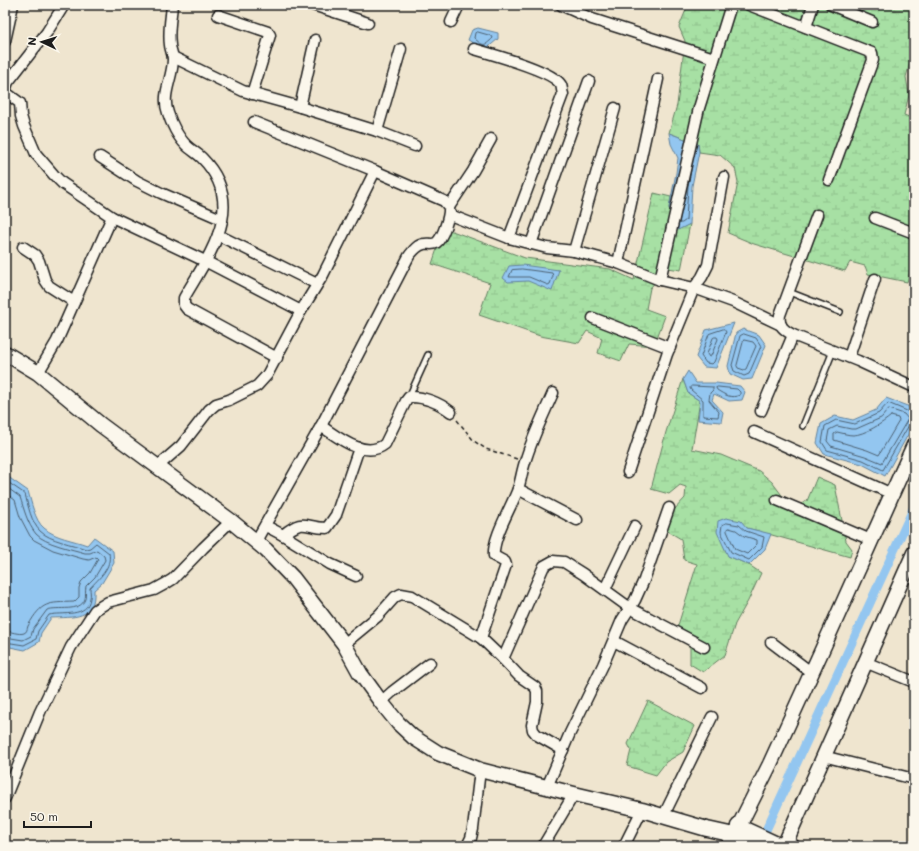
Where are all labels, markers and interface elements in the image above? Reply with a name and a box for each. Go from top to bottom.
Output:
north arrow [22,22,62,62]
text: N [24,37,39,46]
scale bar [24,803,91,829]
text: 50 m [30,808,58,824]

